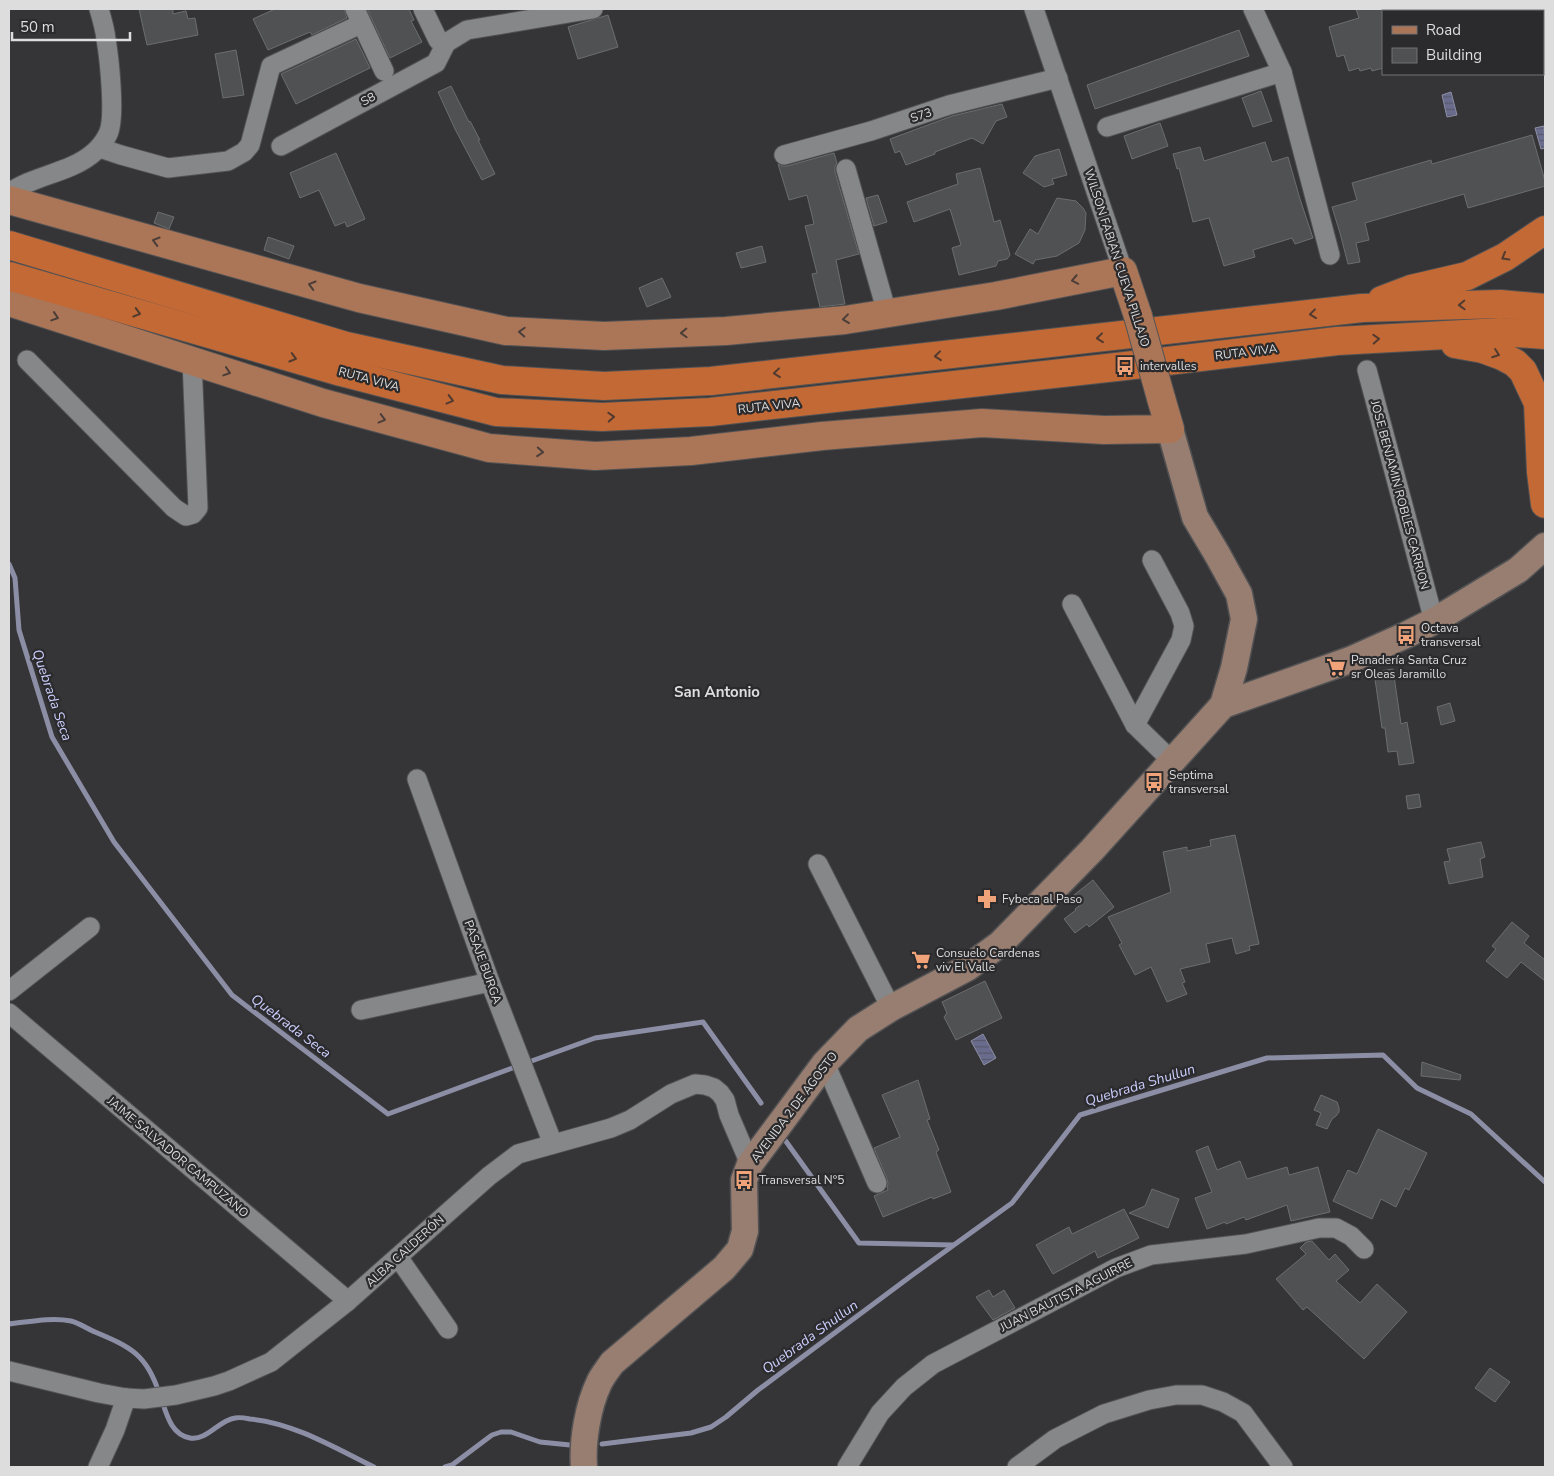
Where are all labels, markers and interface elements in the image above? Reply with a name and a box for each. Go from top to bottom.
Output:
scale bar [12,10,130,42]
legend [1382,10,1544,75]
text: 50 m [20,17,55,37]
text: Road [1426,20,1461,40]
text: Building [1426,45,1482,65]
street label: S8 [358,89,378,109]
street label: S73 [908,104,934,126]
street label: WILSON FABIAN CUEVA PILLAJO [1081,167,1153,349]
one-way arrow [151,236,160,247]
one-way arrow [1501,250,1510,260]
one-way arrow [1071,275,1080,285]
one-way arrow [309,280,317,290]
one-way arrow [1457,300,1465,311]
one-way arrow [132,308,140,318]
one-way arrow [1309,308,1317,319]
one-way arrow [51,311,59,321]
one-way arrow [842,314,850,324]
one-way arrow [518,327,526,337]
one-way arrow [680,328,688,338]
one-way arrow [1095,332,1103,343]
one-way arrow [1372,333,1380,344]
street label: RUTA VIVA [1214,340,1278,364]
one-way arrow [1491,348,1500,358]
one-way arrow [934,350,942,361]
one-way arrow [288,353,297,363]
bus stop icon: intervalles [1114,355,1136,377]
place label: intervalles [1140,358,1197,374]
street label: RUTA VIVA [337,363,402,395]
one-way arrow [222,366,230,376]
one-way arrow [772,367,780,378]
one-way arrow [445,395,453,405]
street label: RUTA VIVA [737,395,801,417]
street label: JOSE BENJAMIN ROBLES CARRION [1367,398,1433,591]
one-way arrow [608,412,615,422]
one-way arrow [378,413,386,424]
one-way arrow [537,446,545,457]
place label: Octava transversal [1421,620,1481,650]
bus stop icon: Octava transversal [1395,624,1417,646]
water label: Quebrada Seca [27,647,77,743]
place label: Panadería Santa Cruz sr Oleas Jaramillo [1351,652,1467,682]
supermarket icon: Panadería Santa Cruz sr Oleas Jaramillo [1325,656,1347,678]
district label: San Antonio [674,682,760,702]
place label: Septima transversal [1169,767,1229,797]
bus stop icon: Septima transversal [1143,771,1165,793]
pharmacy icon: Fybeca al Paso [976,888,998,910]
place label: Fybeca al Paso [1002,891,1082,907]
street label: PASAJE BURGA [460,918,506,1006]
place label: Consuelo Cardenas viv El Valle [936,945,1040,975]
supermarket icon: Consuelo Cardenas viv El Valle [910,949,932,971]
water label: Quebrada Seca [247,990,335,1062]
street label: AVENIDA 2 DE AGOSTO [747,1048,841,1166]
water label: Quebrada Shullun [1083,1059,1197,1111]
street label: JAIME SALVADOR CAMPUZANO [103,1092,252,1221]
bus stop icon: Transversal N°5 [733,1169,755,1191]
place label: Transversal N°5 [759,1172,844,1188]
street label: ALBA CALDERÓN [362,1212,448,1290]
street label: JUAN BAUTISTA AGUIRRE [996,1255,1135,1336]
water label: Quebrada Shullun [758,1296,862,1378]

